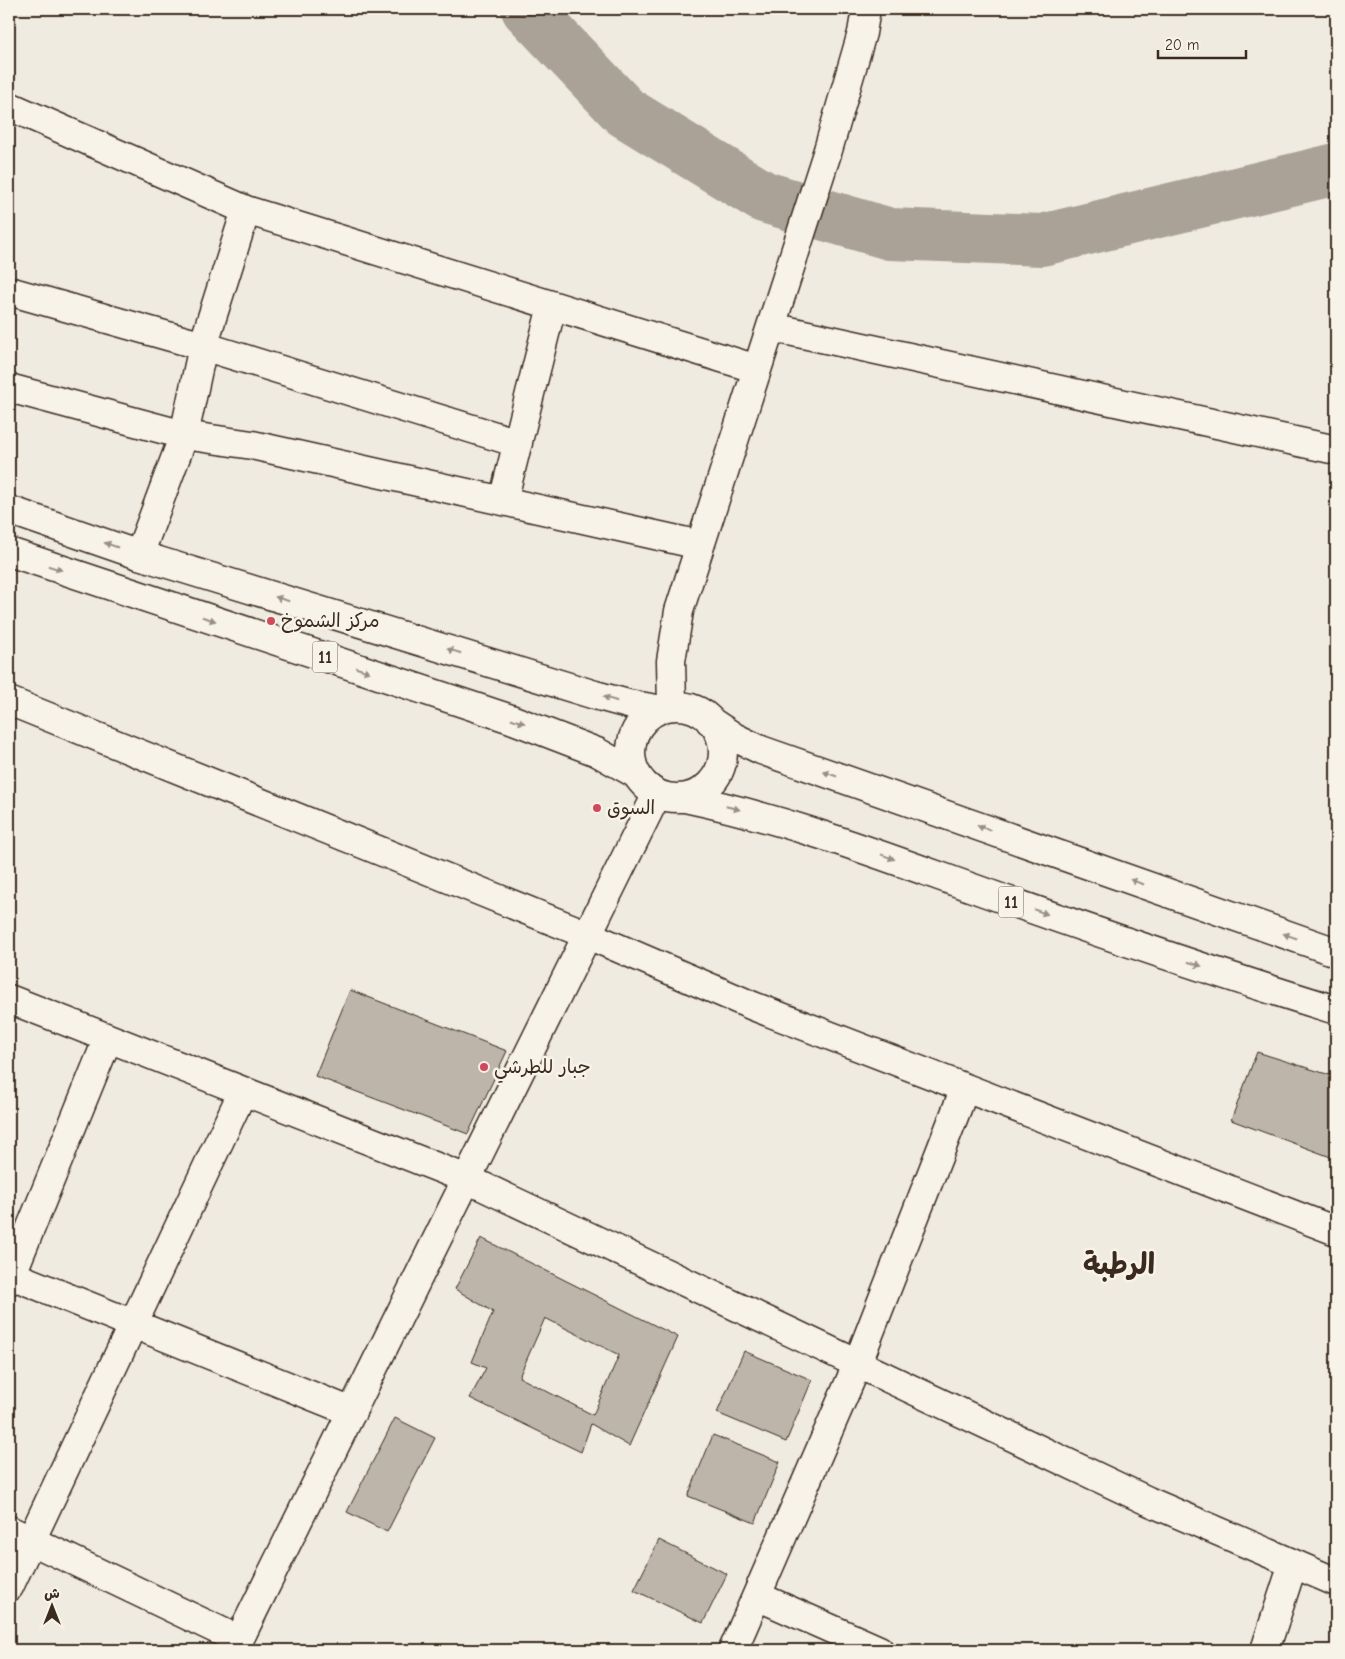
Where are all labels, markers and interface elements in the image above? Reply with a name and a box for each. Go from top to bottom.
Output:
scale bar [1158,28,1245,60]
text: 20 m [1165,36,1199,54]
one-way arrow [103,541,118,548]
one-way arrow [48,564,63,572]
one-way arrow [275,594,290,602]
place label: مركز الشموخ [281,610,380,633]
marker: مركز الشموخ [265,615,277,627]
one-way arrow [202,616,217,623]
road number: 11 [312,642,338,672]
one-way arrow [447,647,462,655]
one-way arrow [356,667,371,674]
one-way arrow [602,695,617,703]
one-way arrow [510,718,525,725]
one-way arrow [823,770,838,777]
place label: السوق [607,797,655,820]
marker: السوق [591,802,603,814]
one-way arrow [726,804,741,812]
one-way arrow [976,824,991,831]
one-way arrow [881,853,896,861]
one-way arrow [1129,878,1144,886]
road number: 11 [998,886,1024,918]
one-way arrow [1034,908,1049,916]
one-way arrow [1283,932,1298,939]
one-way arrow [1187,961,1202,969]
place label: جبار للطرشي [494,1056,591,1083]
marker: جبار للطرشي [478,1061,490,1073]
district label: الرطبة [1083,1248,1155,1282]
north arrow [28,1582,78,1632]
text: ش [44,1585,60,1602]

